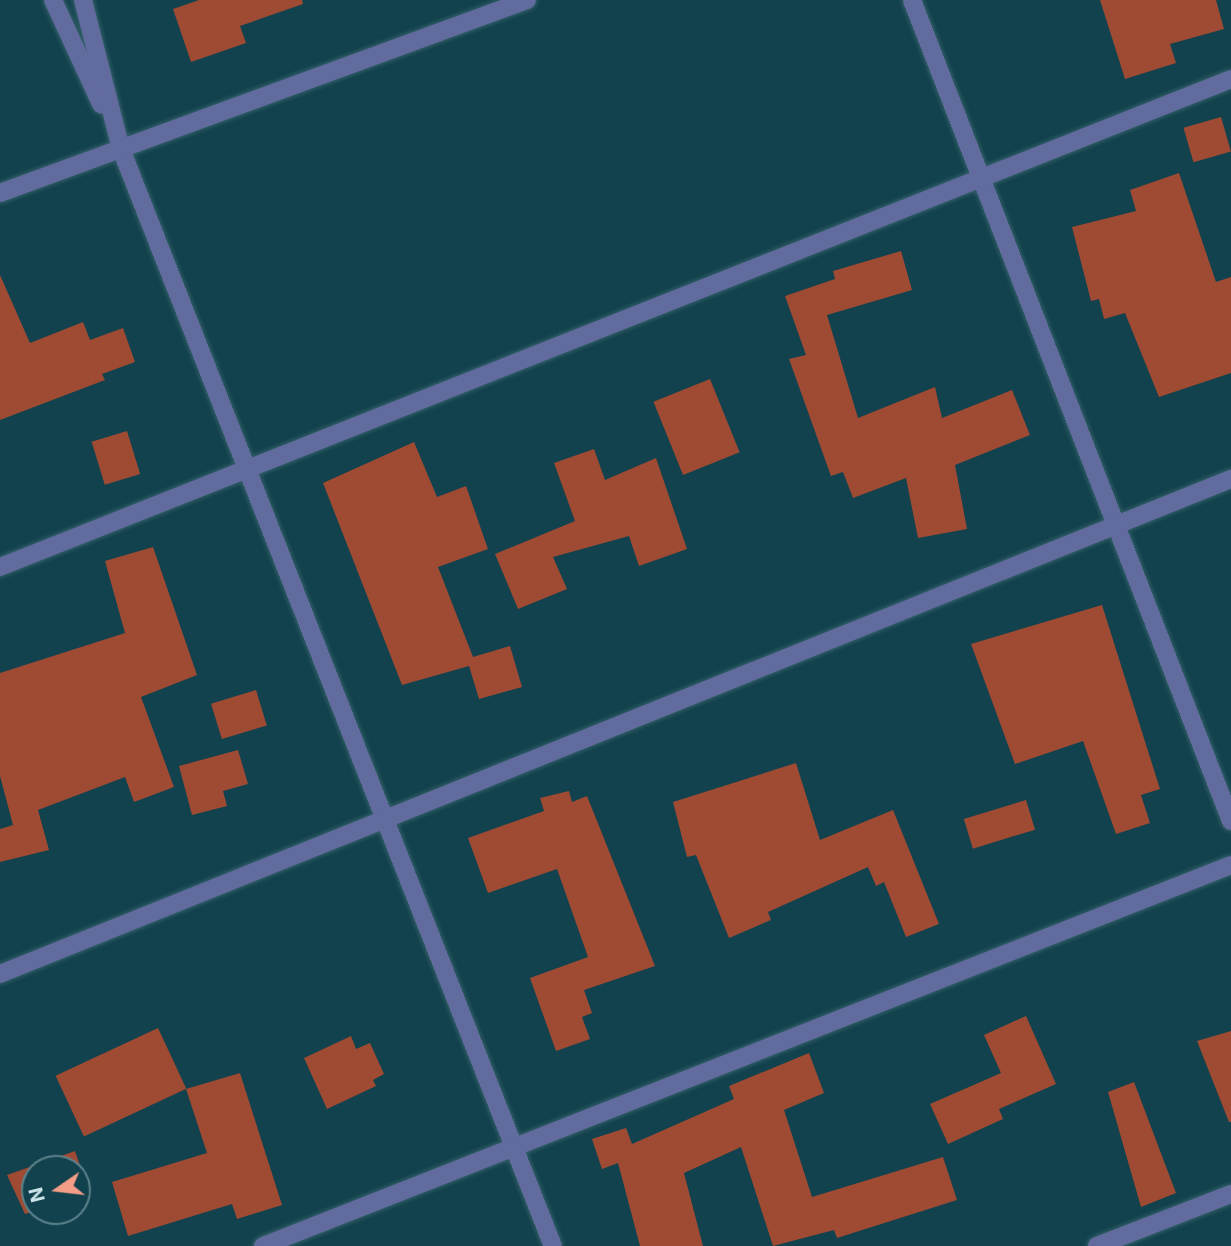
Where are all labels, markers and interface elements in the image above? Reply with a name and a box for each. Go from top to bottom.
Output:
north arrow [21,1155,91,1225]
text: N [24,1185,50,1205]

